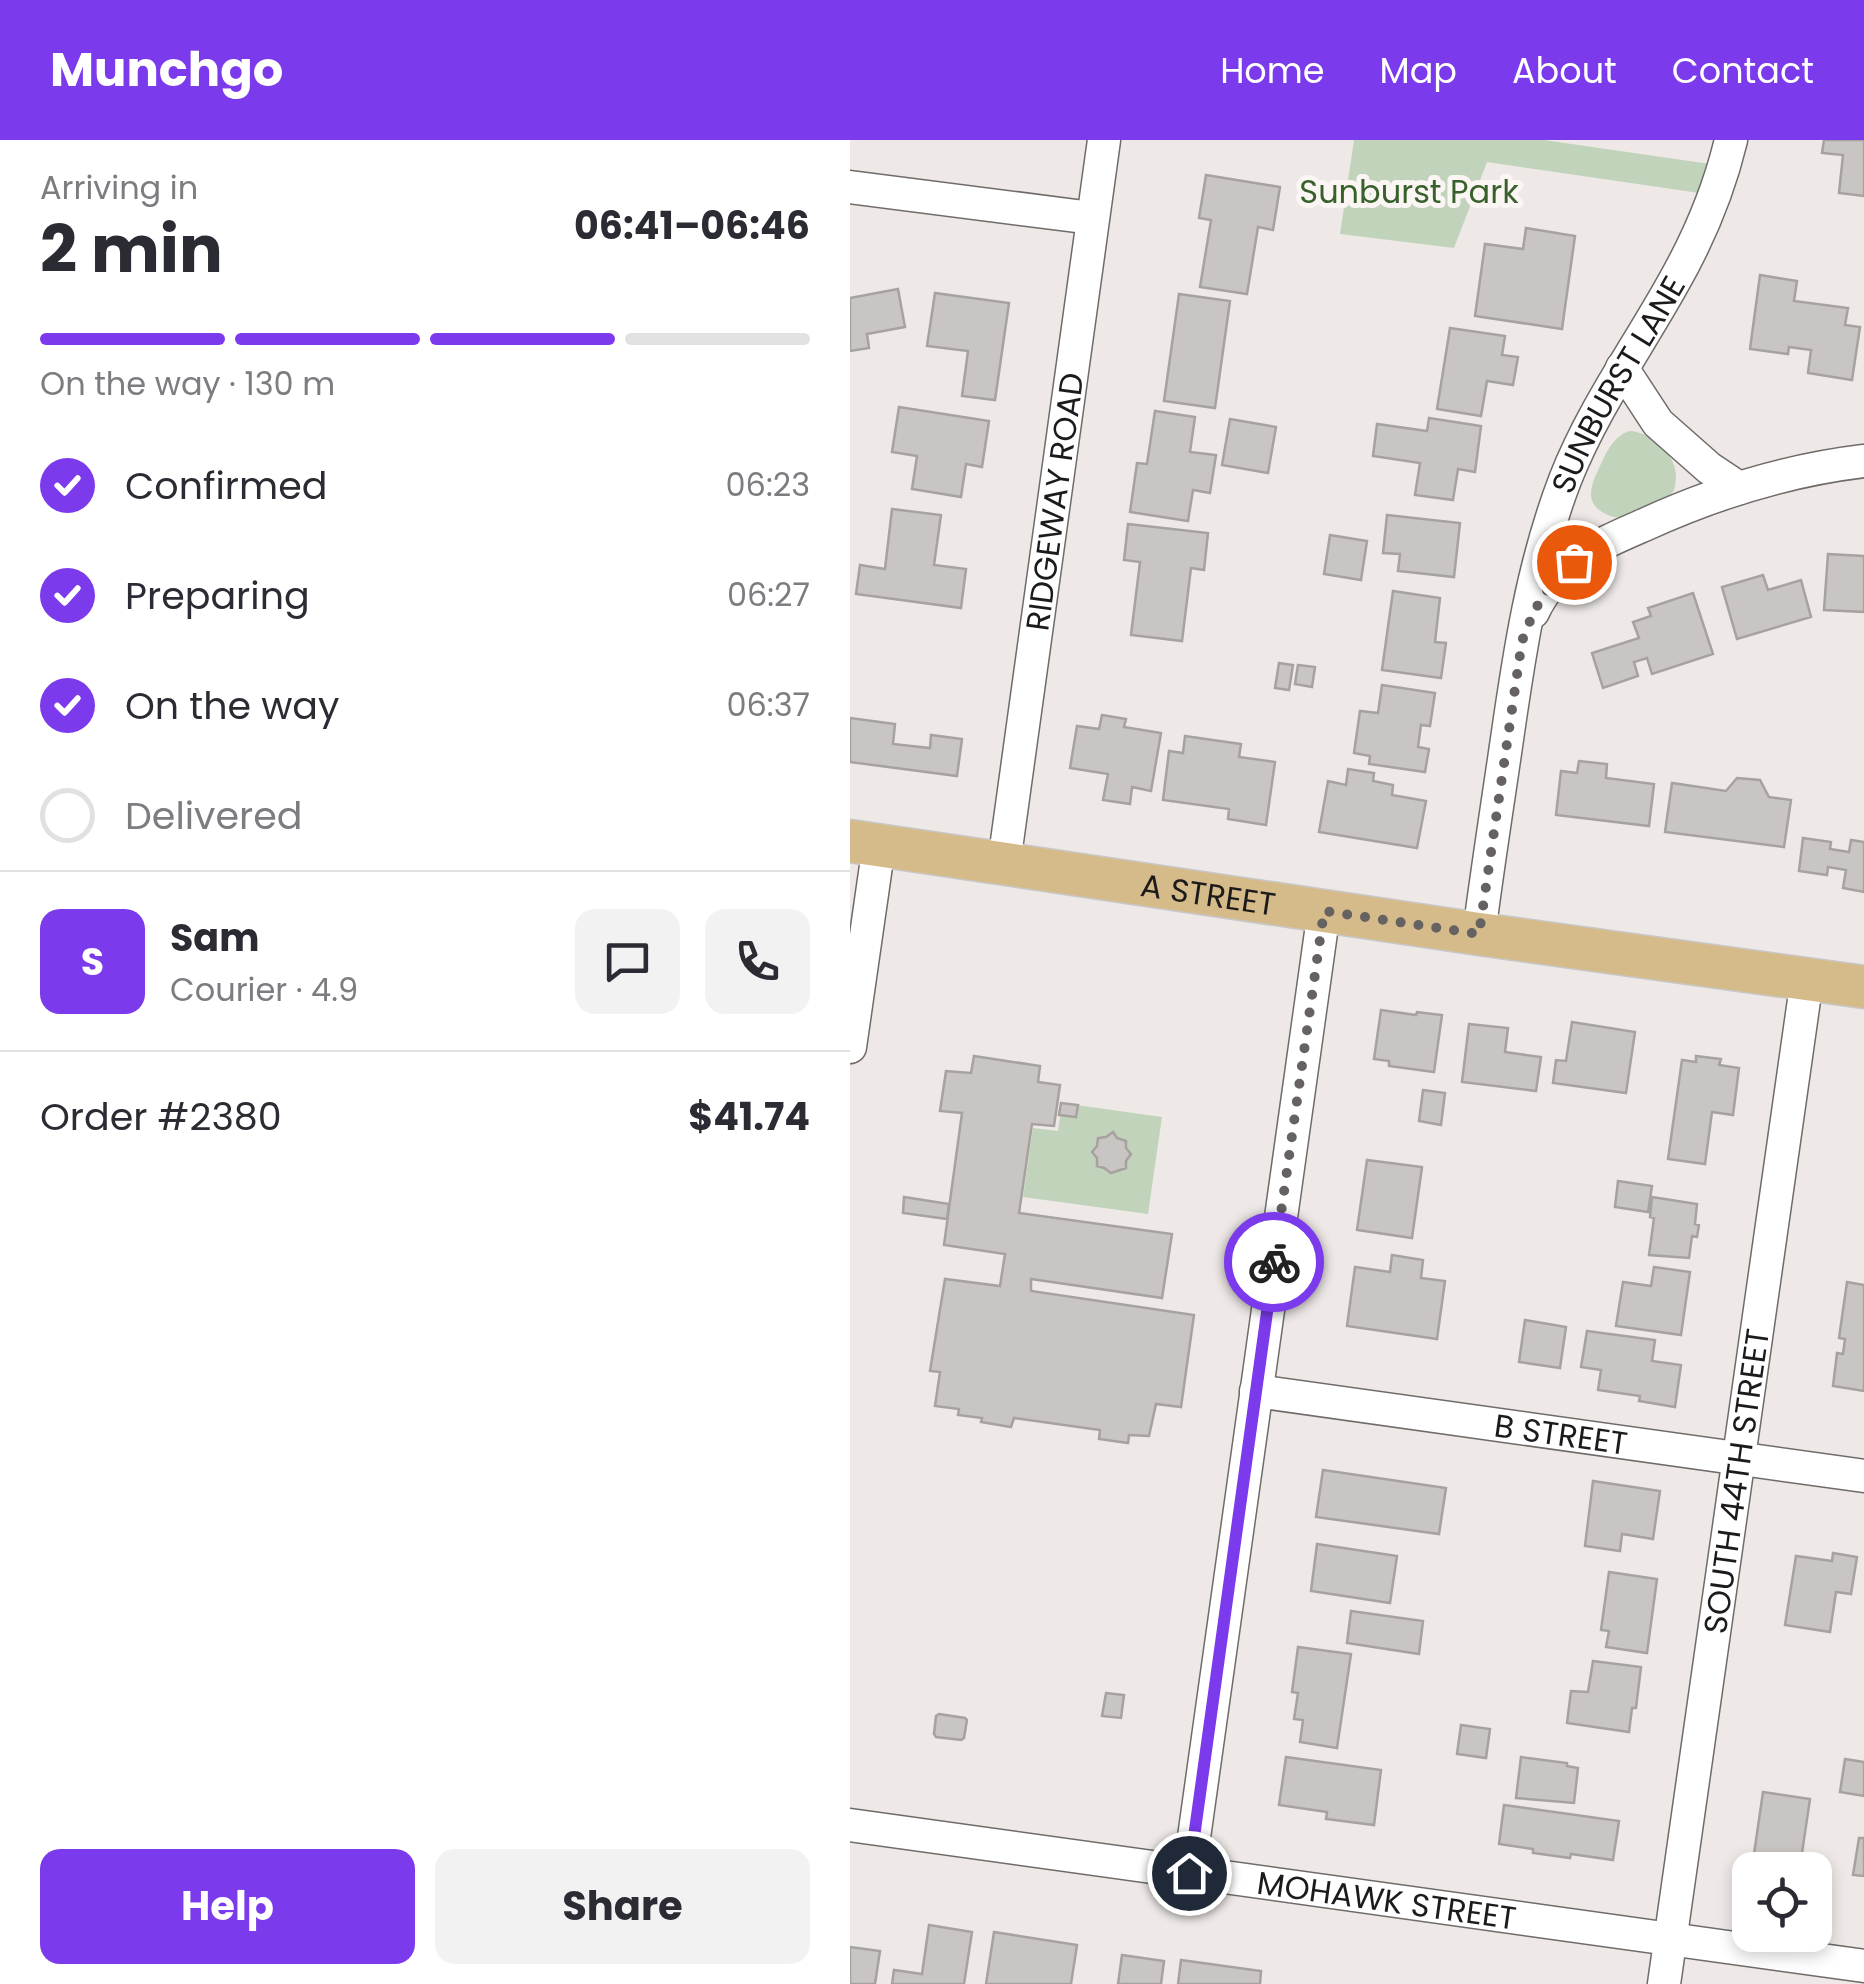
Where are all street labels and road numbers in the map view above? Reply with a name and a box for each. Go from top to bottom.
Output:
street label: SUNBURST LANE [1540,267,1695,499]
street label: RIDGEWAY ROAD [1014,369,1094,633]
street label: A STREET [1138,862,1279,926]
street label: SOUTH 44TH STREET [1692,1326,1780,1637]
street label: B STREET [1492,1402,1630,1465]
street label: MOHAWK STREET [1254,1859,1519,1940]

